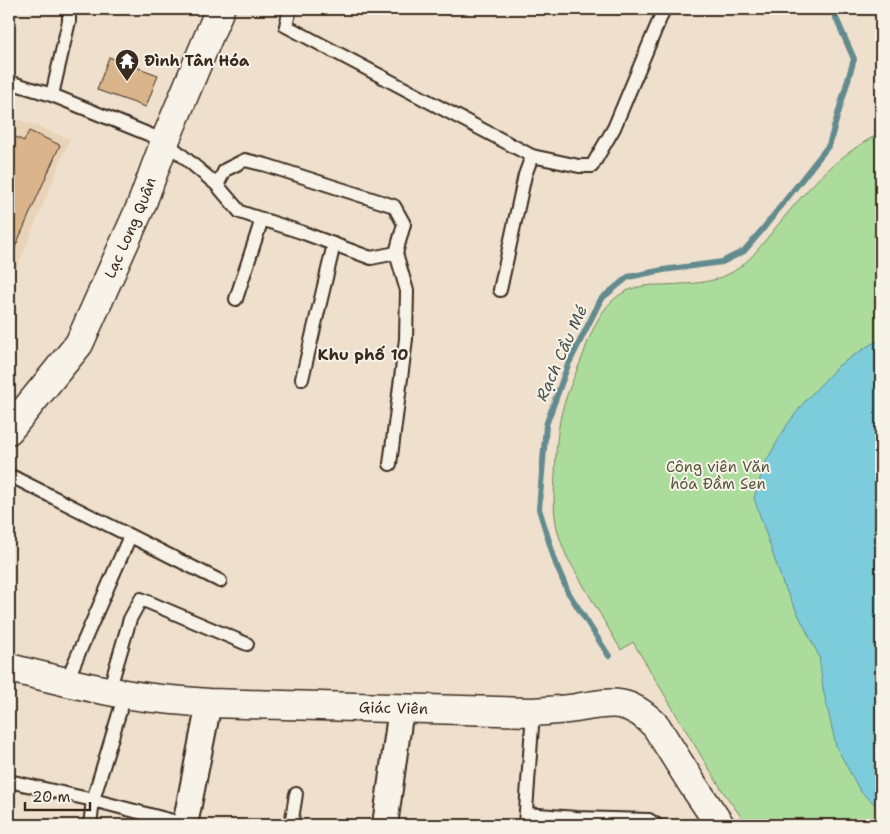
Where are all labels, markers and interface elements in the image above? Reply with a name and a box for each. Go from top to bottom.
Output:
temple icon: Đình Tân Hóa [114,48,140,82]
place label: Đình Tân Hóa [144,51,250,71]
street label: Lạc Long Quân [100,174,161,282]
water label: Rạch Cầu Mé [531,302,592,404]
district label: Khu phố 10 [318,344,408,365]
park label: Công viên Văn hóa Đầm Sen [666,457,770,494]
street label: Giác Viên [359,697,428,719]
scale bar [25,779,90,811]
text: 20 m [32,787,71,807]

